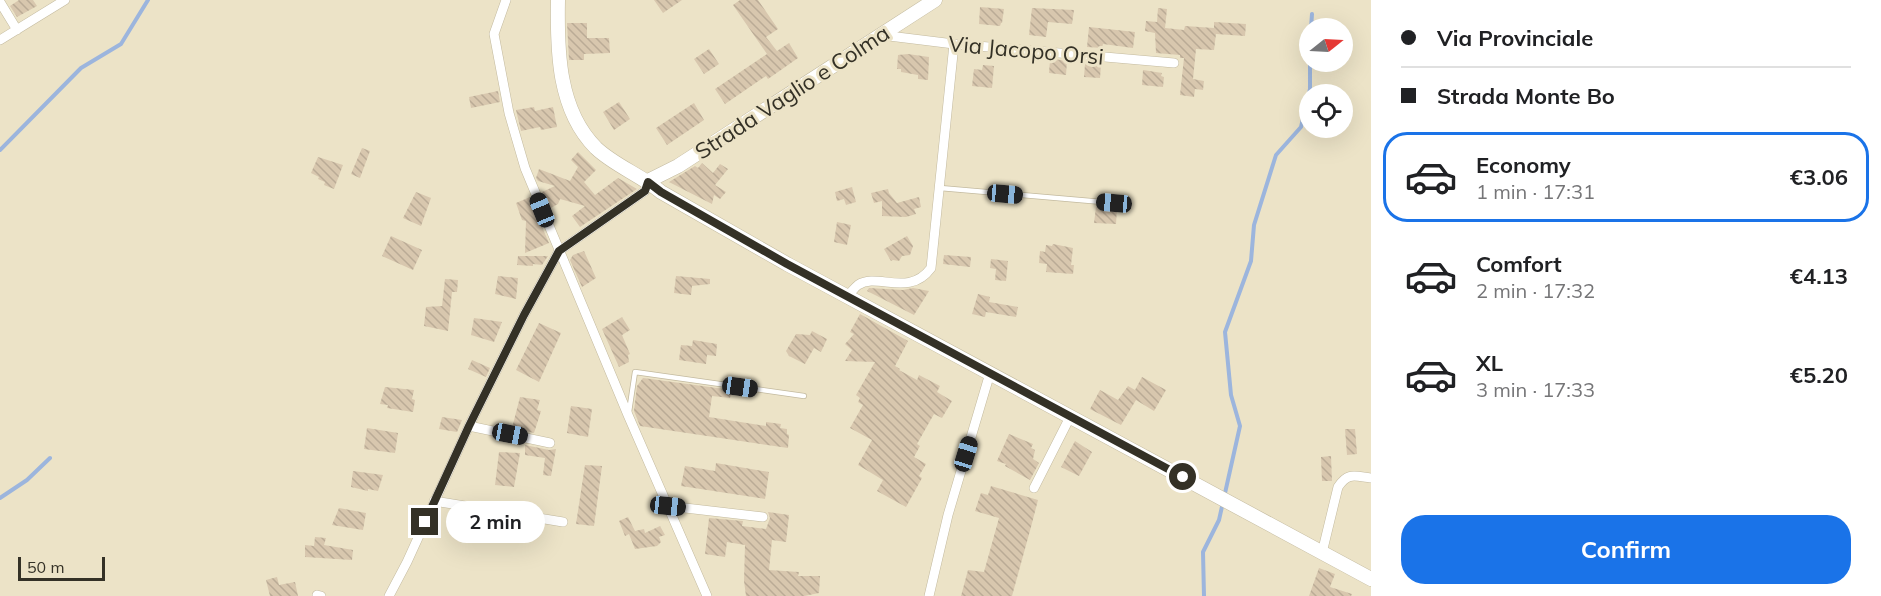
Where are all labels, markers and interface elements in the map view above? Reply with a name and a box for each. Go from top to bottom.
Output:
north arrow [1299,18,1353,72]
map controls [1299,18,1353,138]
street label: Strada Vaglio e Colma [690,19,894,165]
text: Via Provinciale [1437,24,1593,52]
street label: Via Jacopo Orsi [947,29,1105,71]
text: Strada Monte Bo [1437,82,1615,110]
button: locate [1299,84,1353,138]
icon: car [1404,150,1458,204]
text: Economy [1476,151,1571,179]
text: €3.06 [1790,163,1848,191]
text: 1 min · 17:31 [1476,179,1595,204]
car [986,183,1024,205]
car [527,190,557,230]
car [1095,192,1133,214]
icon: car [1404,249,1458,303]
text: Comfort [1476,250,1562,278]
text: €4.13 [1790,262,1848,290]
text: 2 min · 17:32 [1476,278,1595,303]
icon: car [1404,348,1458,402]
text: XL [1476,349,1503,377]
text: €5.20 [1790,361,1848,389]
car [721,376,759,398]
text: 3 min · 17:33 [1476,377,1595,402]
car [491,422,529,446]
car [952,434,980,474]
route start [1169,463,1196,490]
car [649,495,687,517]
callout: 2 min [446,501,545,543]
route end [411,508,438,535]
text: 2 min [469,509,522,534]
button: Confirm [1401,515,1851,584]
scale bar [18,554,105,582]
text: 50 m [27,557,64,577]

